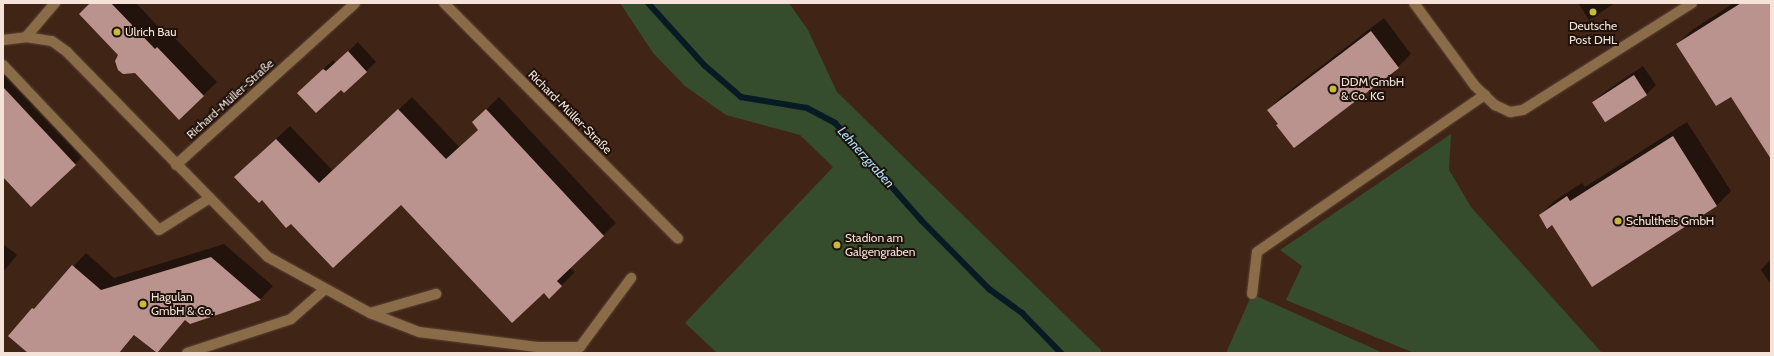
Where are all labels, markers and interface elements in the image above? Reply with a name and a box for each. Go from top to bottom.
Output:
marker: Deutsche Post DHL [1588,7,1598,17]
place label: Deutsche Post DHL [1569,19,1617,47]
place label: Ulrich Bau [125,25,177,39]
marker: Ulrich Bau [112,27,122,37]
street label: Richard-Müller-Straße [183,56,277,142]
street label: Richard-Müller-Straße [525,67,615,157]
place label: DDM GmbH & Co. KG [1341,75,1404,103]
marker: DDM GmbH & Co. KG [1328,84,1338,94]
water label: Lehnerzgraben [834,123,898,191]
place label: Schultheis GmbH [1626,214,1714,228]
marker: Schultheis GmbH [1613,216,1623,226]
place label: Stadion am Galgengraben [845,231,915,259]
marker: Stadion am Galgengraben [832,240,842,250]
place label: Hagulan GmbH & Co. [151,290,213,318]
marker: Hagulan GmbH & Co. [138,299,148,309]

